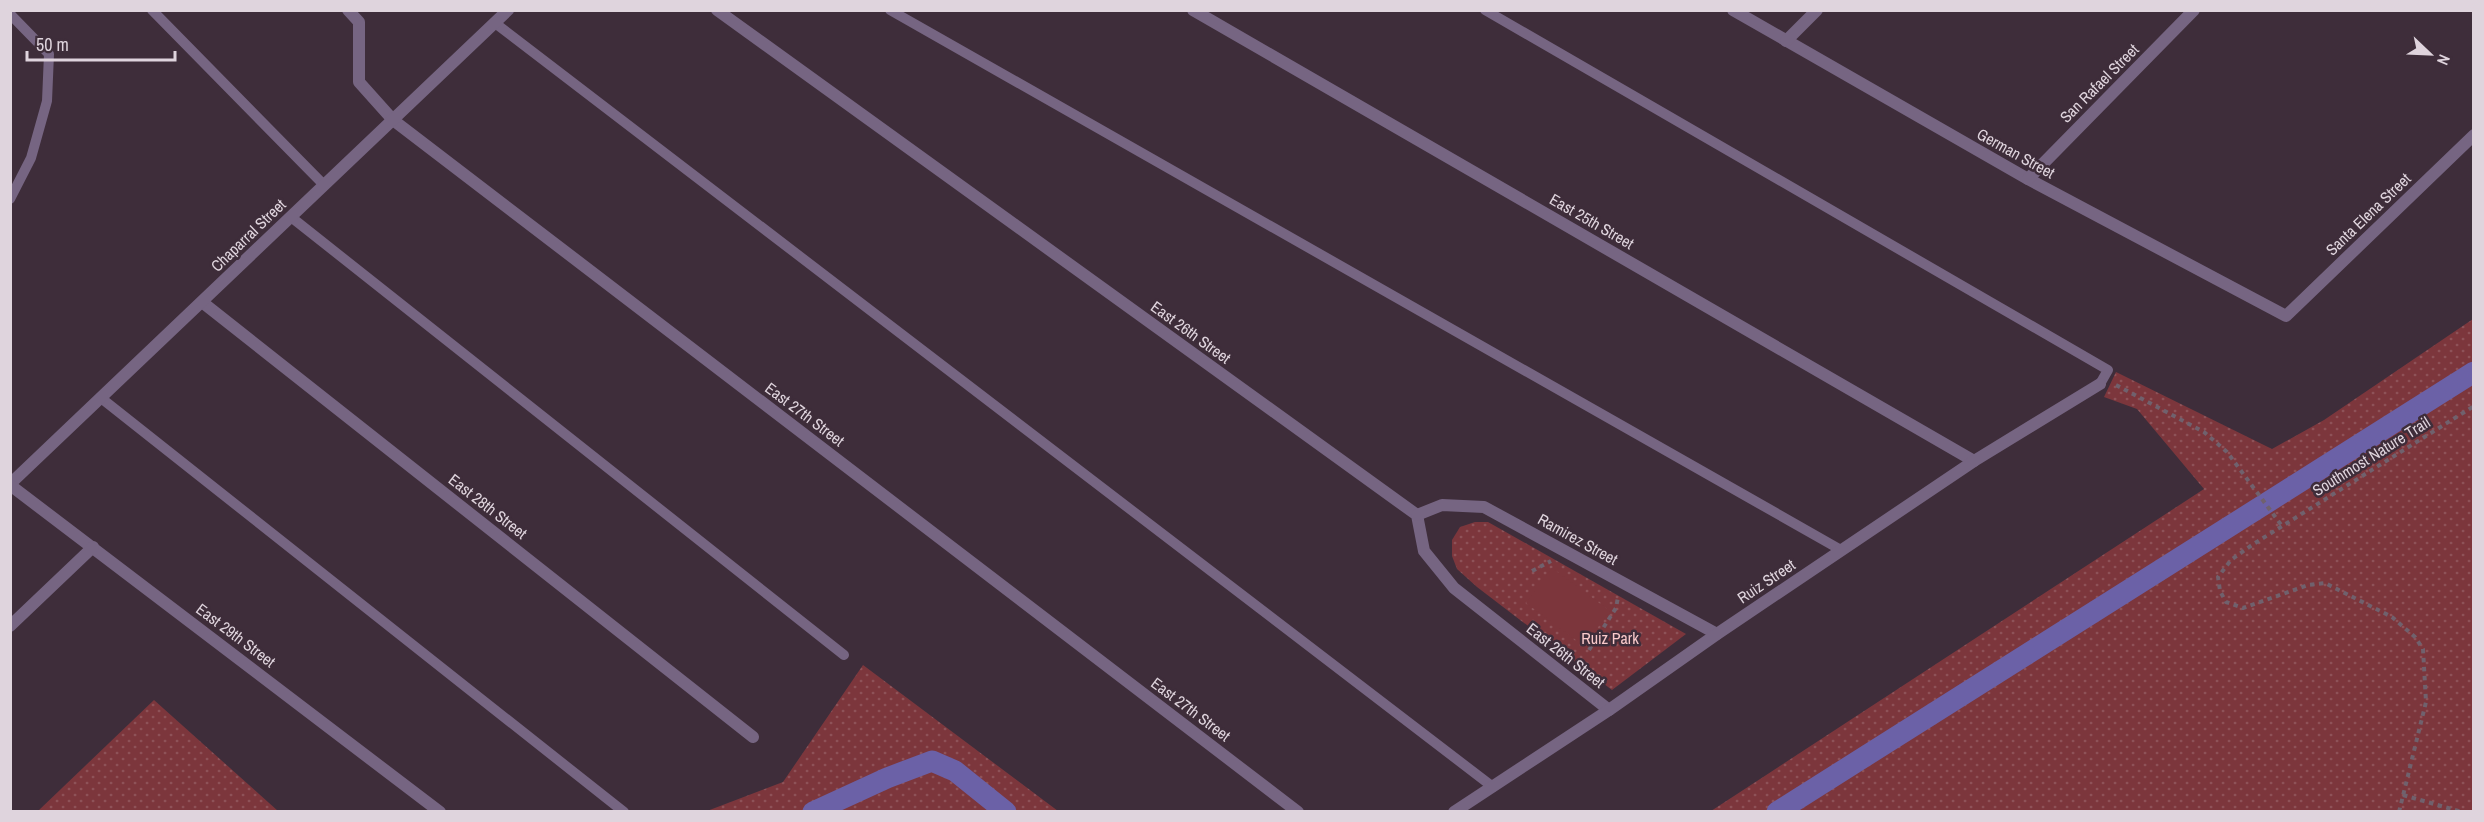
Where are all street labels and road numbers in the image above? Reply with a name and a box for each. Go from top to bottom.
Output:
street label: San Rafael Street [2055,38,2144,127]
street label: German Street [1973,123,2059,184]
street label: Santa Elena Street [2321,168,2416,260]
street label: East 25th Street [1546,188,1639,254]
street label: Chaparral Street [206,193,291,276]
street label: East 26th Street [1146,295,1236,369]
street label: East 27th Street [761,377,849,451]
street label: Southmost Nature Trail [2308,411,2434,501]
street label: East 28th Street [444,468,532,544]
street label: Ramirez Street [1534,508,1622,570]
street label: Ruiz Street [1733,553,1800,608]
street label: East 29th Street [192,598,280,672]
street label: East 26th Street [1522,617,1610,693]
street label: East 27th Street [1147,672,1235,746]

